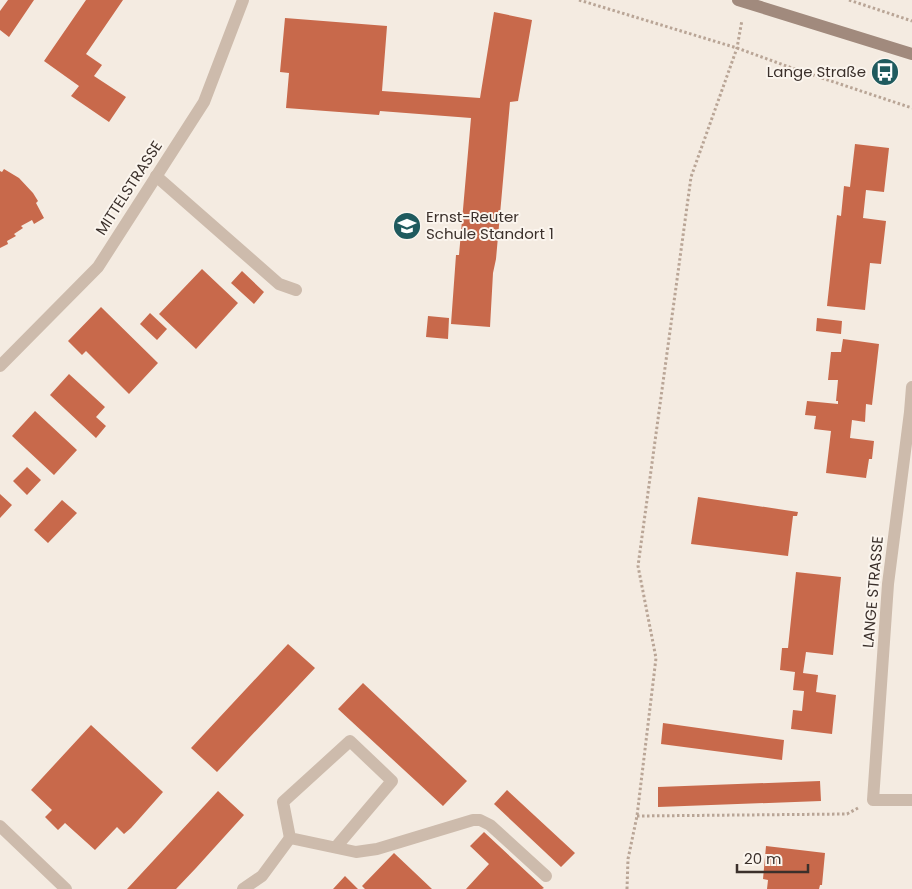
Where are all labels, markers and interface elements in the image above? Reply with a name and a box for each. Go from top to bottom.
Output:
bus stop icon: Lange Straße [870,57,900,87]
place label: Lange Straße [767,61,866,82]
street label: MITTELSTRASSE [90,137,167,239]
place label: Ernst-Reuter Schule Standort 1 [426,206,554,244]
school or university icon: Ernst-Reuter Schule Standort 1 [392,211,422,241]
street label: LANGE STRASSE [857,535,888,649]
scale bar [737,842,808,874]
text: 20 m [744,848,782,869]

